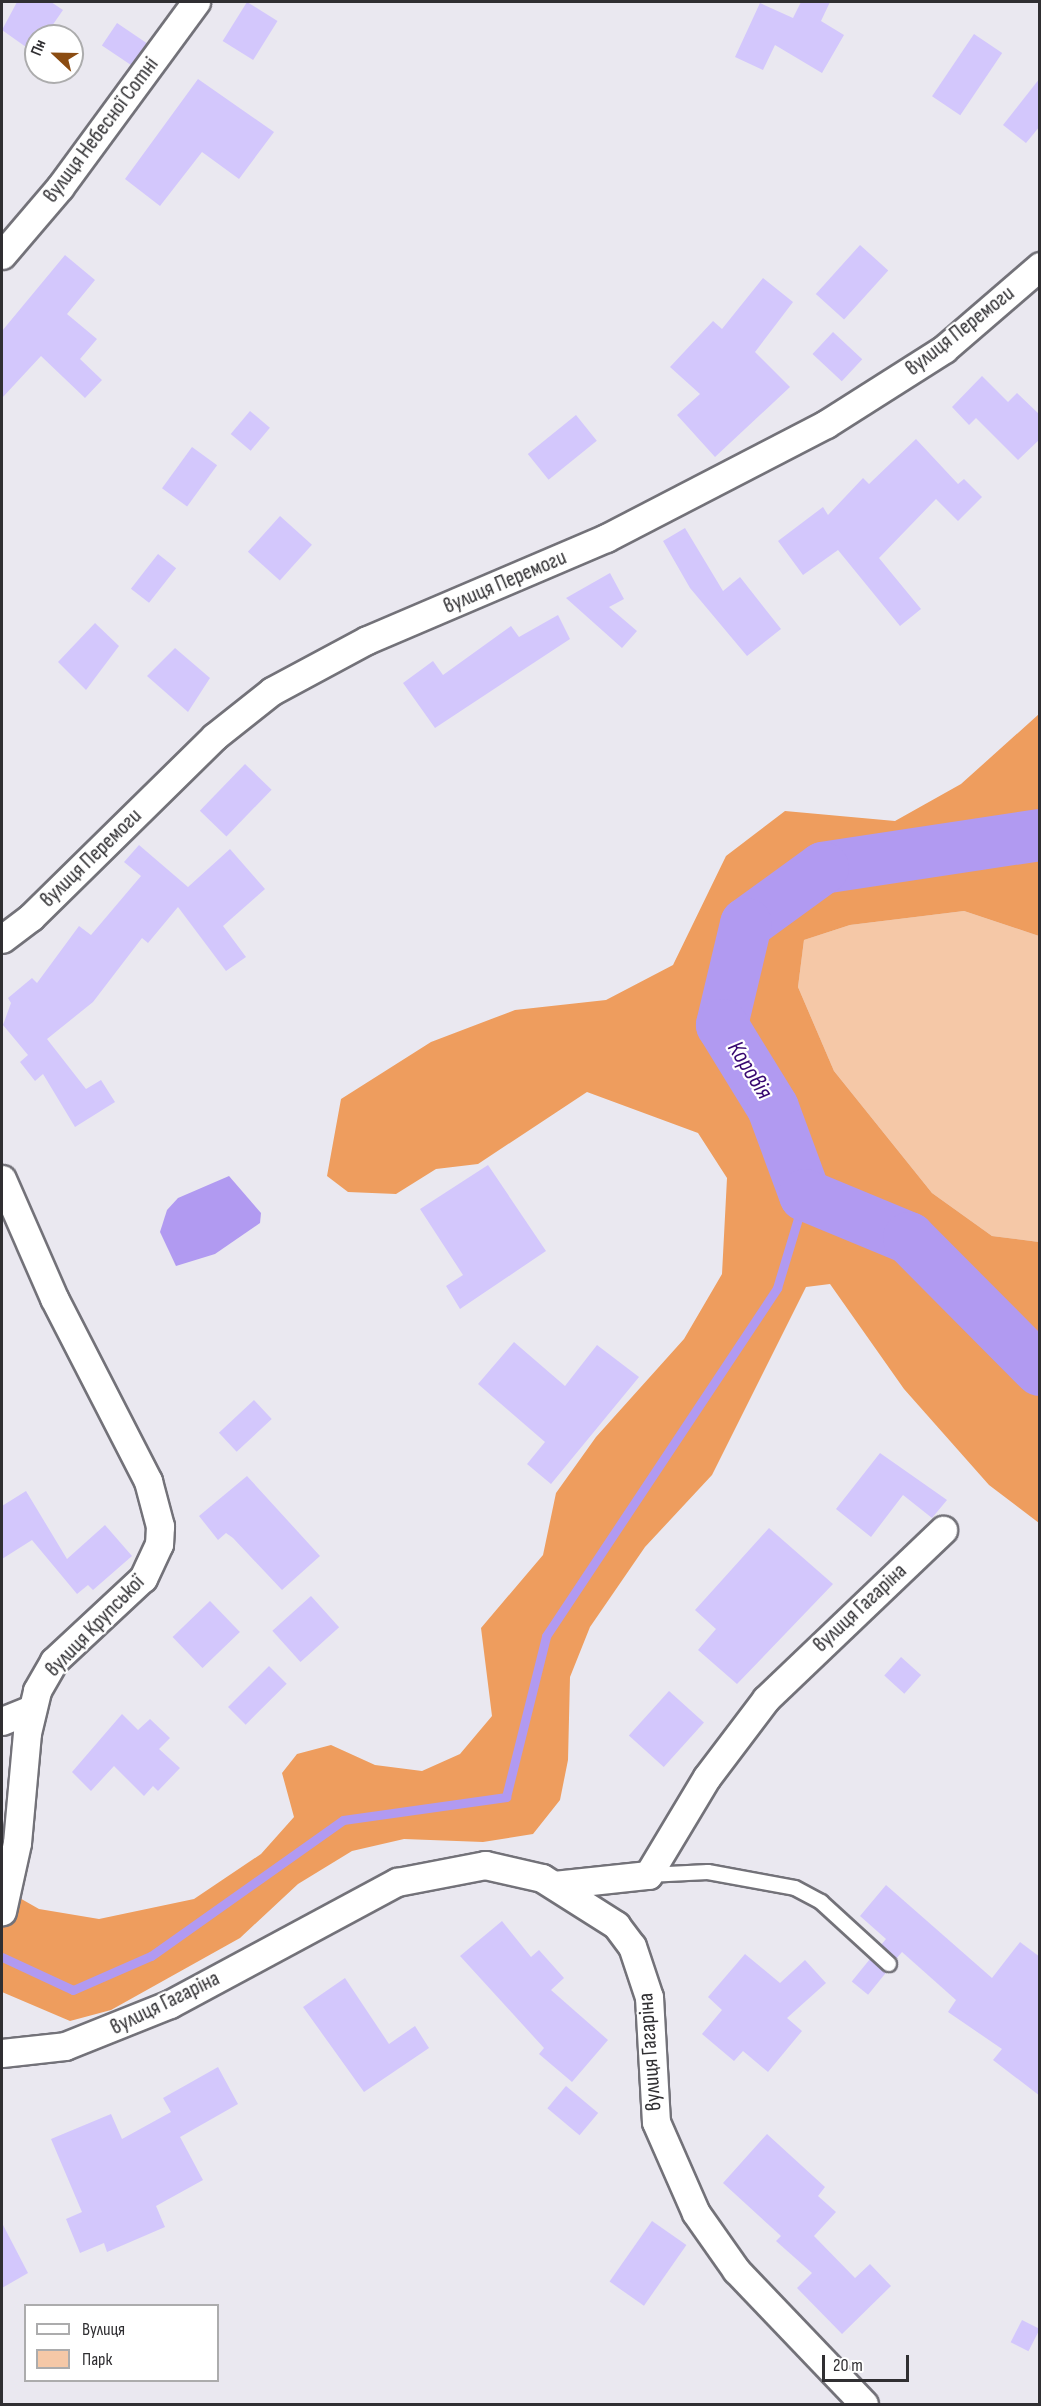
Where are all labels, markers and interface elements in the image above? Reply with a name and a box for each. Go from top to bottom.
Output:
north arrow [24,24,84,84]
text: Пн [27,37,50,59]
street label: вулиця Небесної Сотні [38,52,164,208]
street label: вулиця Перемоги [900,280,1020,382]
street label: вулиця Перемоги [440,544,570,620]
street label: вулиця Перемоги [35,803,147,913]
water label: Коровія [721,1036,779,1104]
street label: вулиця Гагаріна [808,1558,912,1658]
street label: вулиця Крупської [40,1570,150,1682]
street label: вулиця Гагаріна [106,1965,224,2041]
street label: вулиця Гагаріна [633,1992,667,2112]
legend [24,2304,219,2382]
text: Вулиця [82,2319,125,2340]
scale bar [825,2343,912,2381]
text: Парк [82,2349,112,2370]
text: 20 m [833,2355,863,2376]

